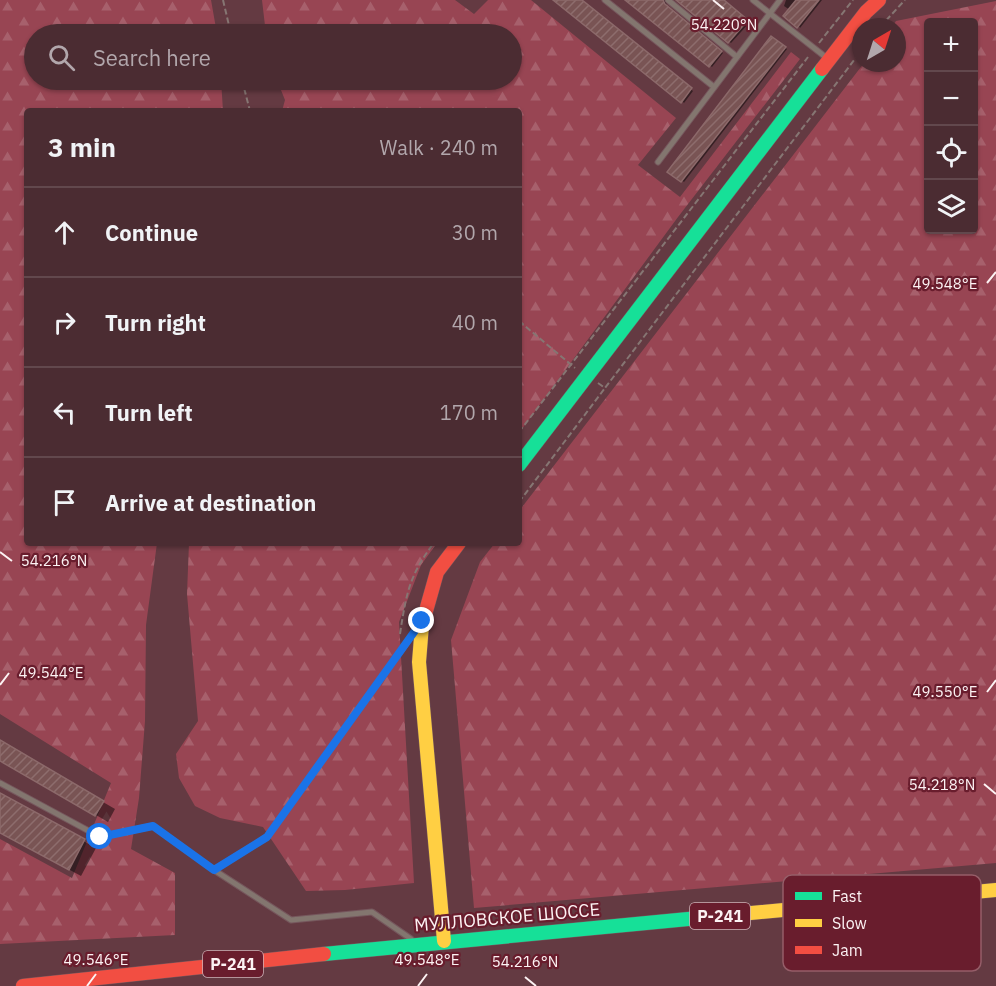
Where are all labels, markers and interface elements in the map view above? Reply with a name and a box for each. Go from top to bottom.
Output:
text: 54.220°N [691,15,757,34]
north arrow [852,18,906,72]
map controls [924,18,978,234]
button: + [924,18,978,72]
search box [24,24,522,90]
icon: search [45,41,78,74]
text: Search here [93,43,211,72]
button: − [924,72,978,126]
button: locate [924,126,978,180]
text: 3 min [48,130,116,164]
text: Walk · 240 m [380,134,498,161]
button: layers [924,180,978,234]
icon: ahead [48,216,81,249]
text: Continue [105,218,198,247]
text: 30 m [452,219,498,246]
text: 49.548°E [913,274,977,293]
icon: right [48,306,81,339]
text: Turn right [105,308,206,337]
text: 40 m [452,309,498,336]
icon: left [48,396,81,429]
text: Turn left [105,398,193,427]
text: 170 m [440,399,498,426]
icon: arrive [48,486,81,519]
text: Arrive at destination [105,488,316,517]
text: 54.216°N [21,551,87,570]
route end [408,607,434,633]
text: 49.544°E [19,663,83,682]
text: 49.550°E [913,682,977,701]
text: 54.218°N [909,775,975,794]
route start [86,823,112,849]
legend [783,875,981,971]
text: Fast [832,886,862,906]
street label: МУЛЛОВСКОЕ ШОССЕ [413,897,601,937]
road number: Р-241 [690,903,750,929]
text: Slow [832,913,867,933]
text: Jam [832,940,863,960]
text: 49.546°E [64,950,128,969]
text: 49.548°E [395,950,459,969]
road number: Р-241 [203,951,263,977]
text: 54.216°N [492,952,558,971]

